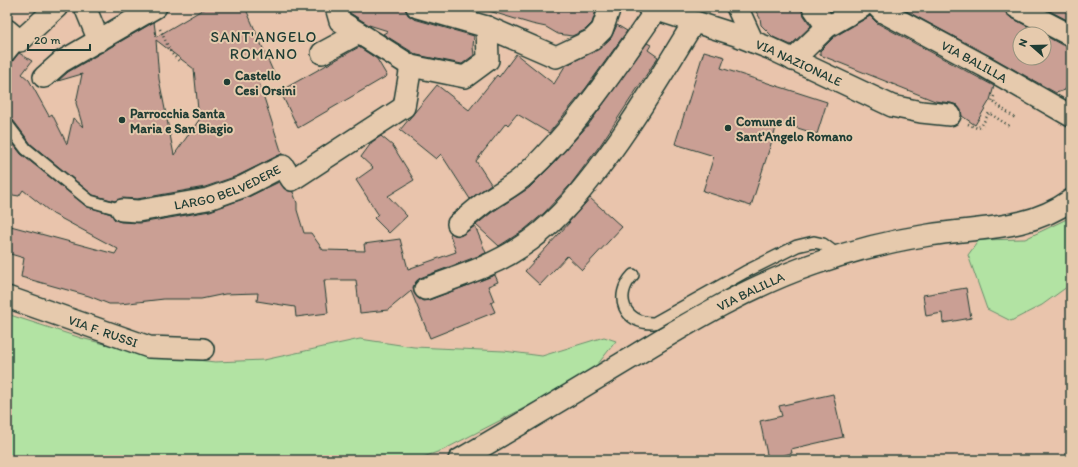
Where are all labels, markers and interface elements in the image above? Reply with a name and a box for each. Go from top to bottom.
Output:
scale bar [28,26,90,52]
north arrow [1012,26,1052,66]
district label: SANT'ANGELO ROMANO [211,28,317,63]
text: 20 m [34,33,61,47]
street label: VIA NAZIONALE [753,37,844,89]
text: N [1016,37,1030,48]
street label: VIA BALILLA [939,38,1011,86]
place label: Castello Cesi Orsini [235,68,296,98]
marker: Castello Cesi Orsini [222,77,232,87]
place label: Parrocchia Santa Maria e San Biagio [130,106,233,137]
place label: Comune di Sant'Angelo Romano [736,114,853,145]
marker: Parrocchia Santa Maria e San Biagio [117,115,127,125]
marker: Comune di Sant'Angelo Romano [723,123,733,133]
street label: LARGO BELVEDERE [173,162,283,213]
street label: VIA BALILLA [714,269,787,314]
street label: VIA F. RUSSI [66,312,140,351]

